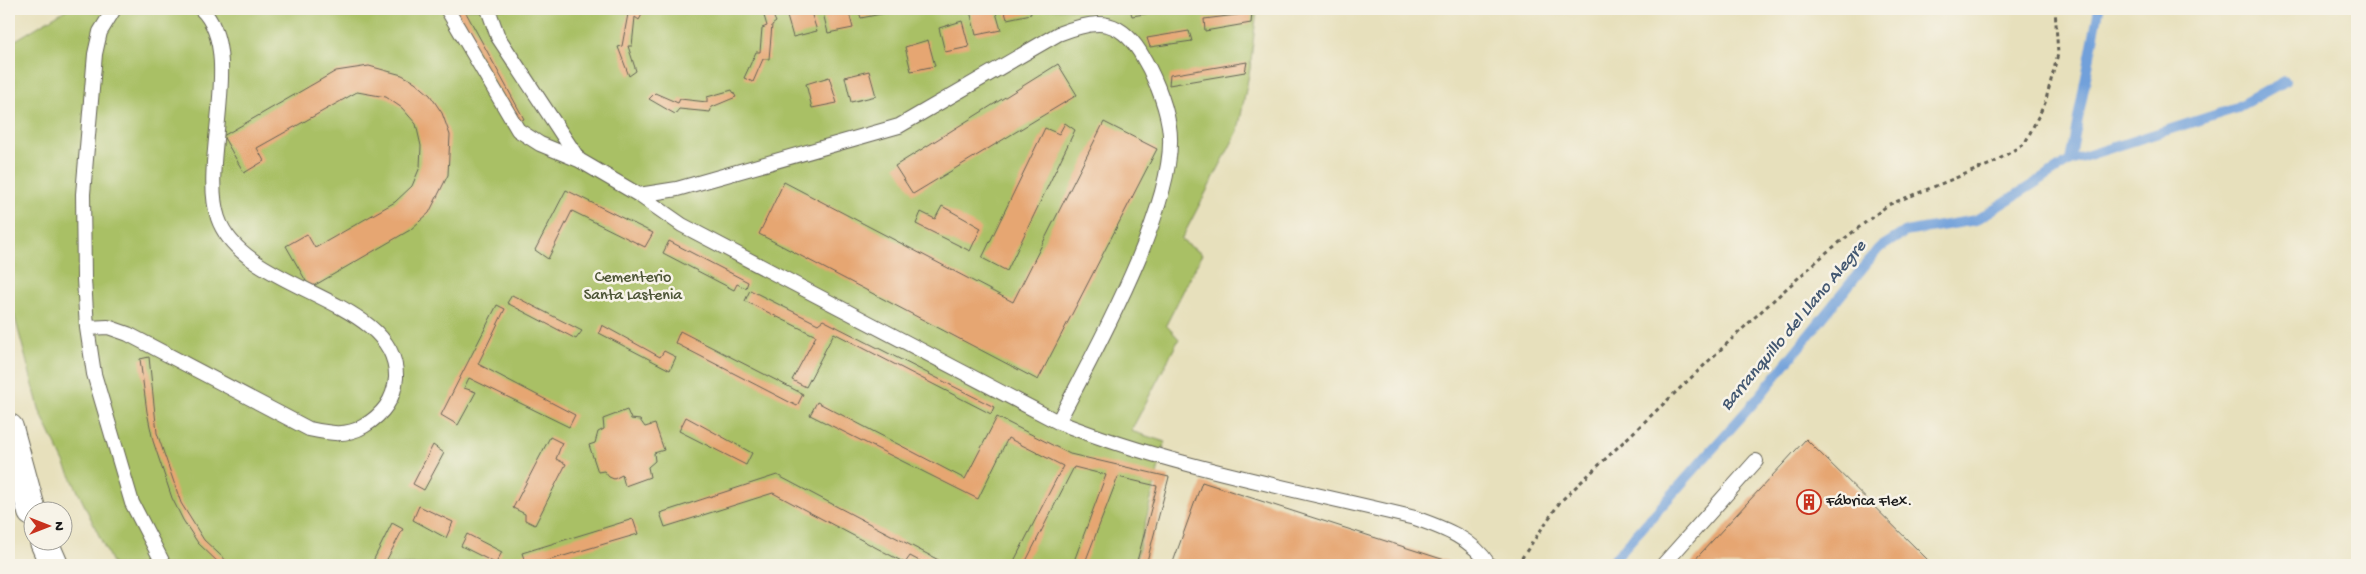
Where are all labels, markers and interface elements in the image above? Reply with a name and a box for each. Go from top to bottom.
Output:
water label: Barranquillo del Llano Alegre [1717,236,1872,415]
park label: Cementerio Santa Lastenia [584,269,683,306]
building icon: Fábrica Flex. [1796,489,1822,515]
place label: Fábrica Flex. [1825,493,1912,512]
north arrow [22,502,72,552]
text: N [50,521,67,531]

